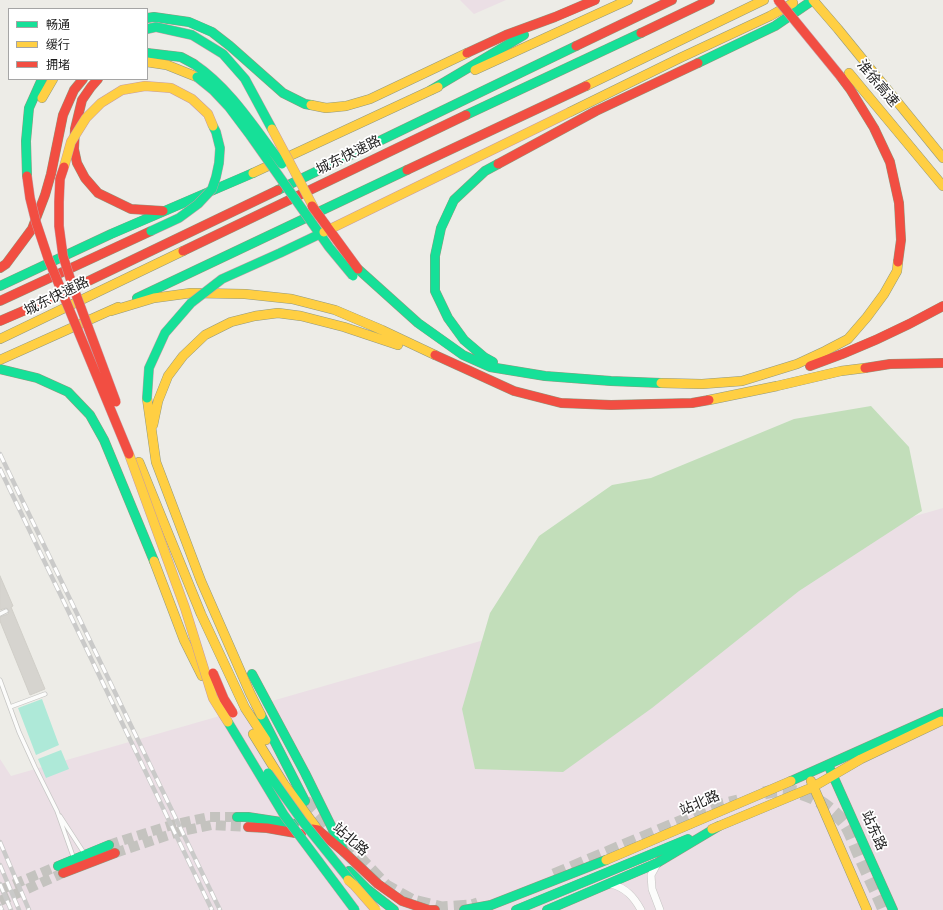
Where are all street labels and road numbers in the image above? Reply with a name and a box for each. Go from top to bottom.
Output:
street label: 淮徐高速 [853,57,901,111]
street label: 城东快速路 [314,133,384,179]
street label: 城东快速路 [22,274,92,320]
street label: 站北路 [677,788,723,820]
street label: 站东路 [857,808,889,854]
street label: 站北路 [329,820,371,860]

